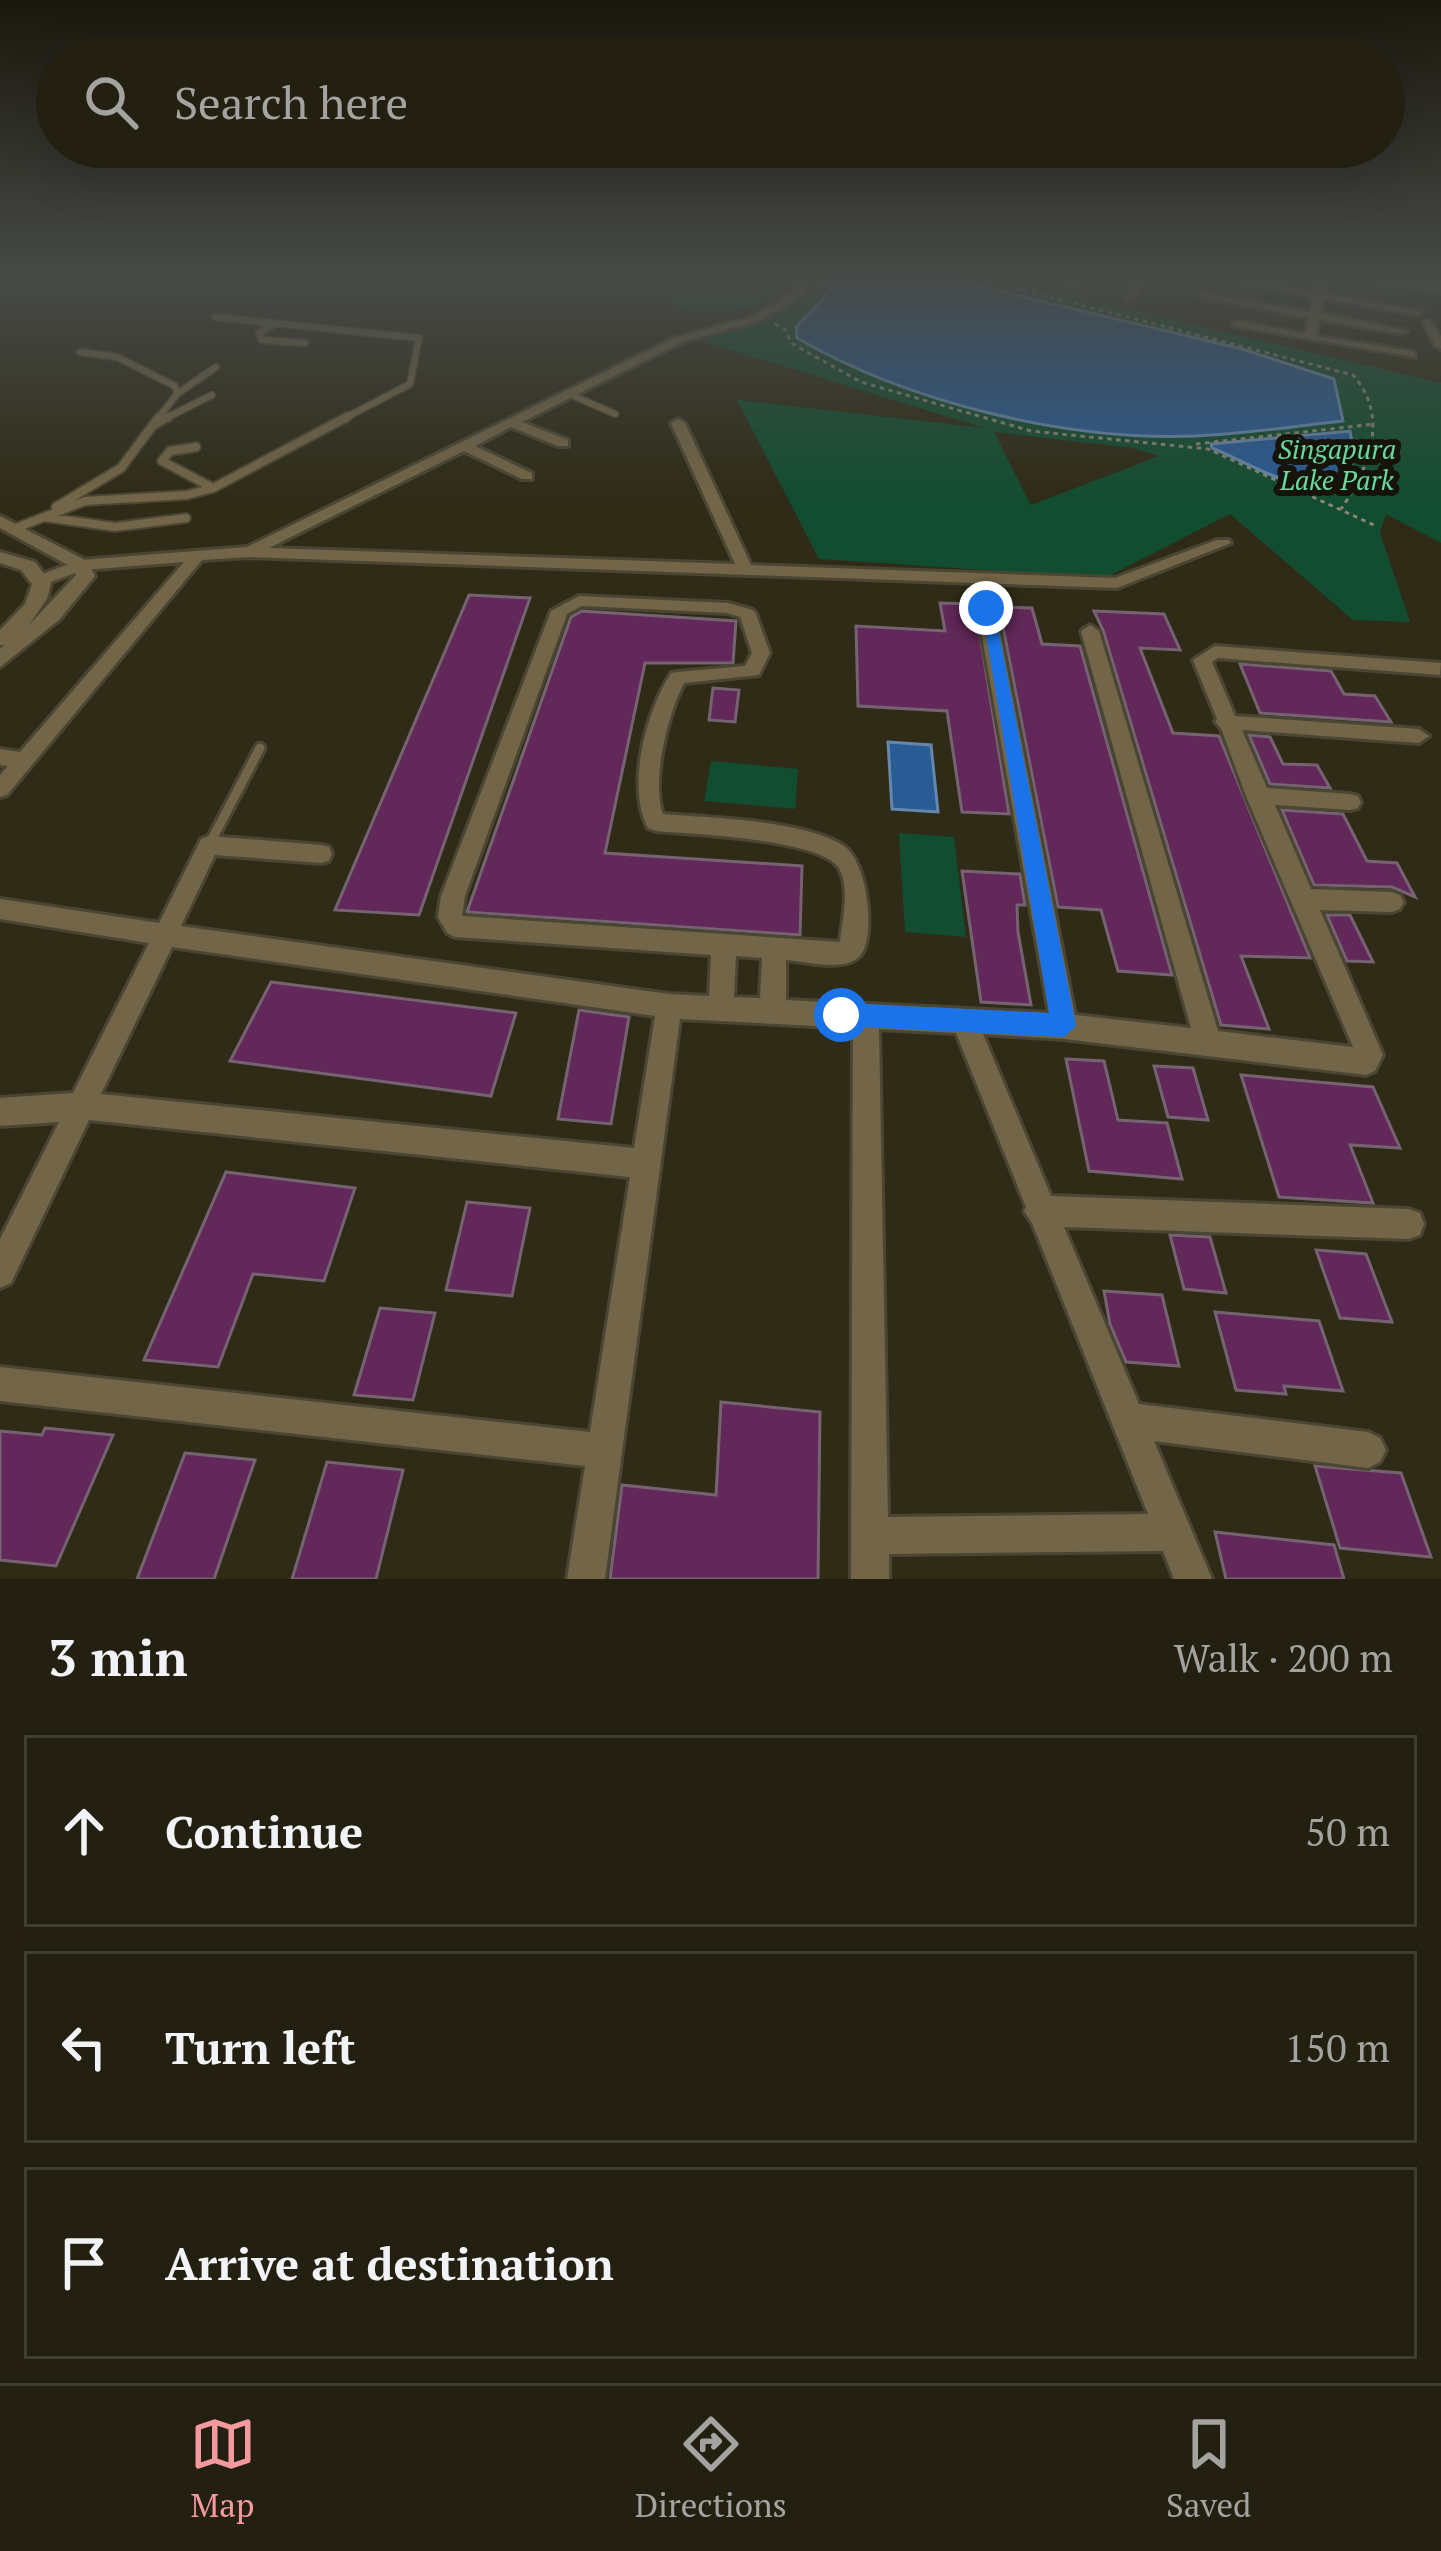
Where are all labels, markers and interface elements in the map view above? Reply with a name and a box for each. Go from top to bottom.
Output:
search box [36,36,1405,168]
icon: search [78,69,144,135]
text: Search here [174,72,408,132]
park label: Singapura Lake Park [1278,431,1396,498]
route end [959,581,1013,635]
route start [814,988,868,1042]
text: 3 min [48,1623,188,1691]
text: Walk · 200 m [1174,1631,1393,1683]
icon: ahead [51,1798,117,1864]
text: Continue [165,1801,363,1861]
text: 50 m [1305,1805,1390,1857]
icon: left [51,2014,117,2080]
text: Turn left [165,2017,356,2077]
text: 150 m [1285,2021,1390,2073]
icon: arrive [51,2230,117,2296]
text: Arrive at destination [165,2233,614,2293]
tab: Map [190,2411,256,2526]
tab: Directions [635,2411,787,2526]
tab: Saved [1166,2411,1251,2526]

